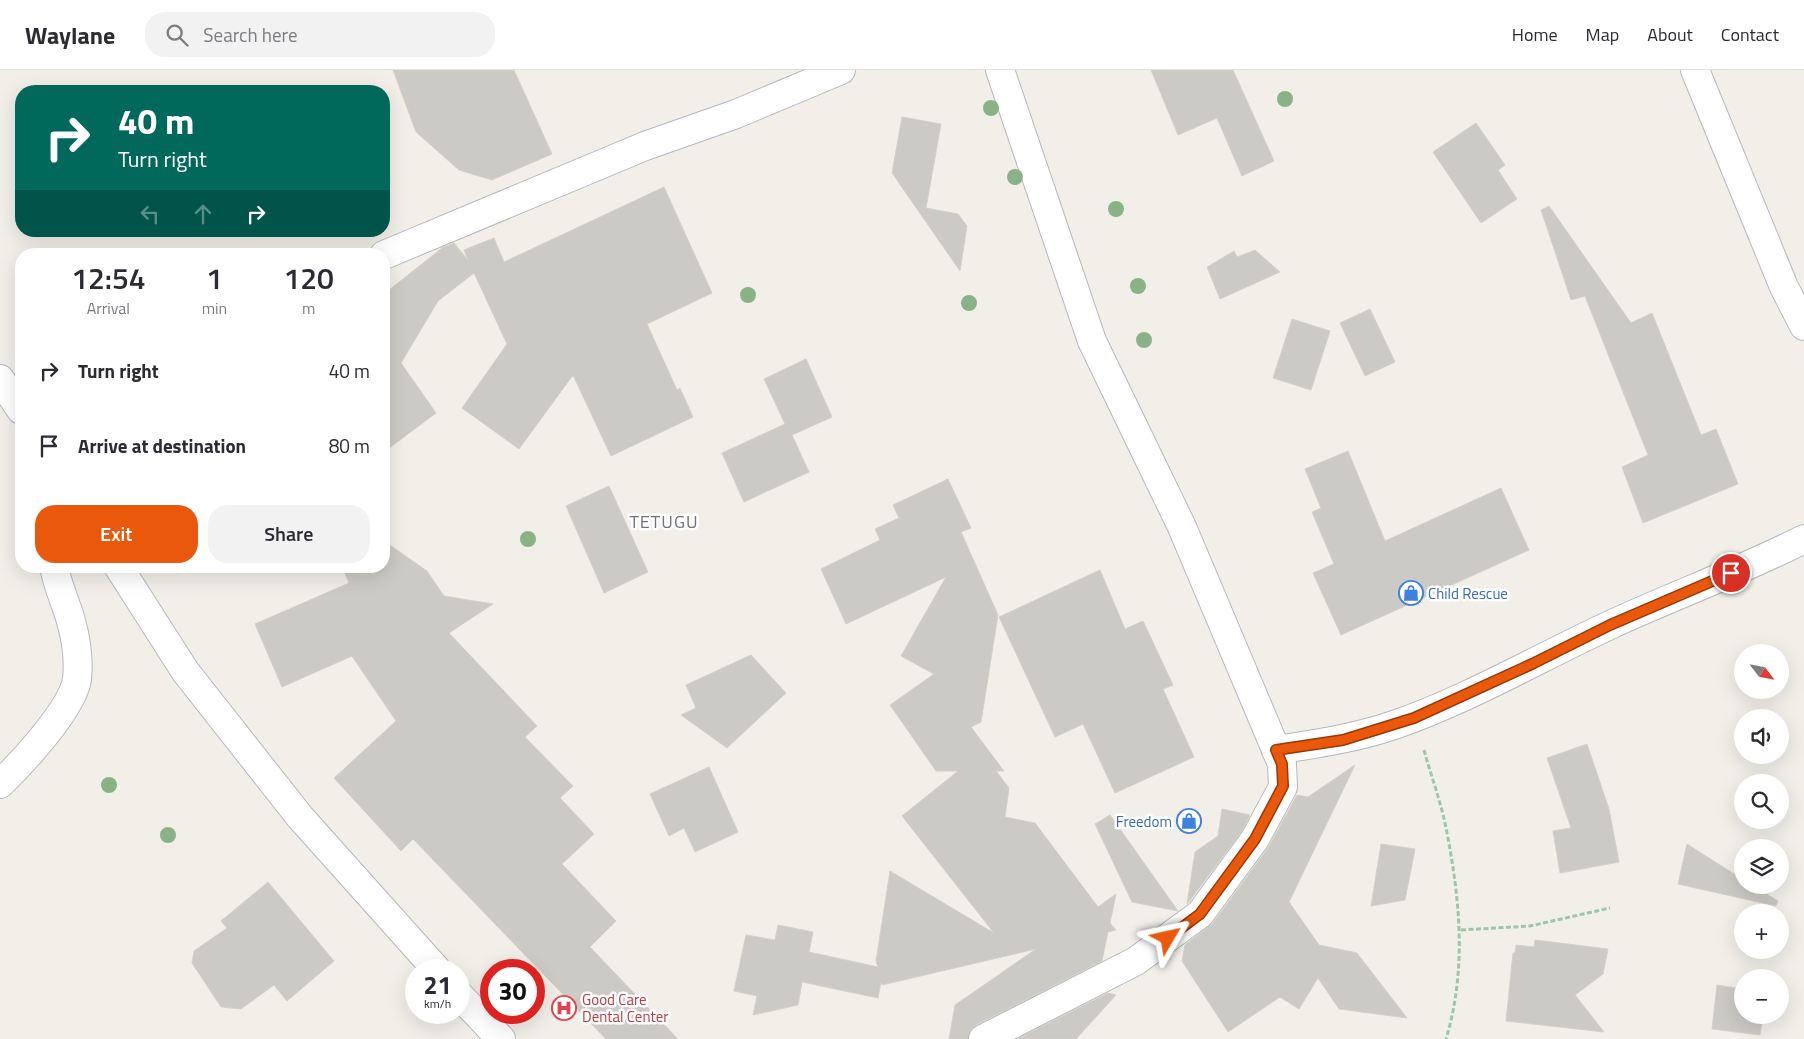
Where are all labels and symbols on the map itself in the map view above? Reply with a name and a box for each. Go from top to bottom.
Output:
district label: TETUGU [629,508,699,535]
pin [1710,552,1752,594]
shop icon: Child Rescue [1398,580,1424,606]
place label: Child Rescue [1428,582,1508,605]
north arrow [1734,644,1789,699]
shop icon: Freedom [1176,808,1202,834]
place label: Freedom [1116,810,1172,833]
position arrow [1141,911,1193,963]
speed limit sign: 30 [480,959,545,1024]
place label: Good Care Dental Center [582,988,668,1028]
hospital icon: Good Care Dental Center [551,995,577,1021]

